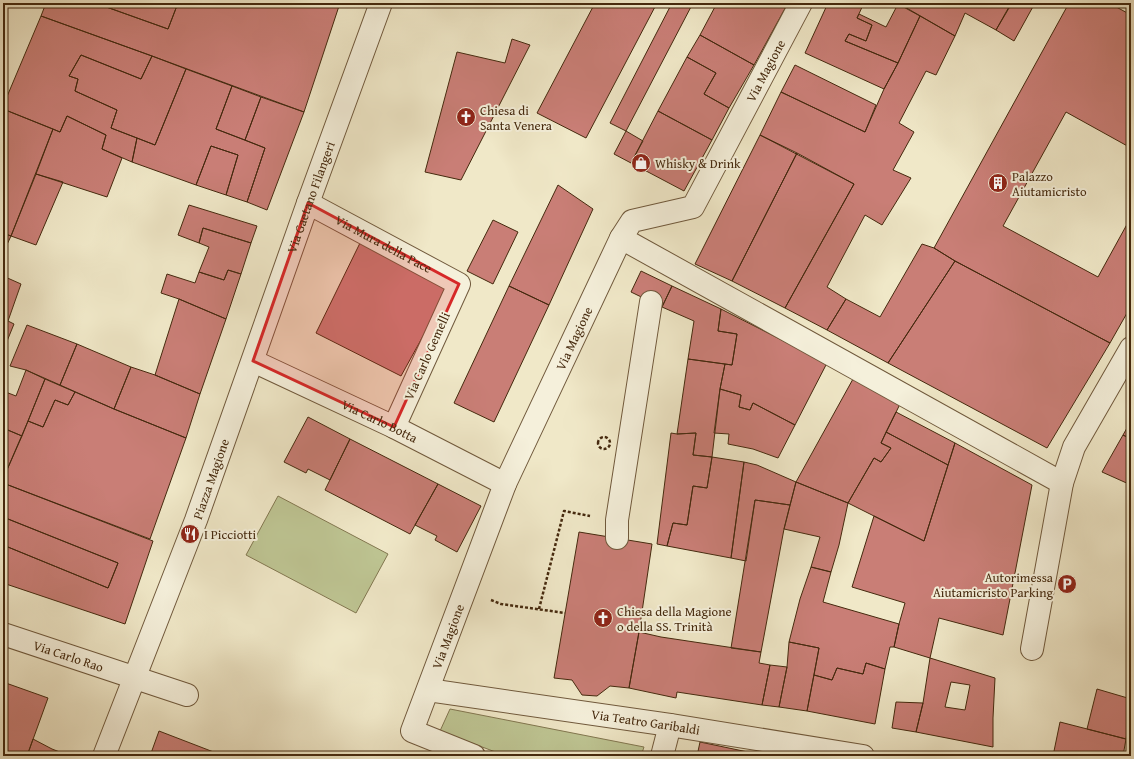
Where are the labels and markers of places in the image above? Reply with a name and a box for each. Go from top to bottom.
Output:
place label: Chiesa di Santa Venera [480,101,553,135]
church icon: Chiesa di Santa Venera [455,106,477,128]
shop icon: Whisky & Drink [630,152,652,174]
place label: Whisky & Drink [655,154,741,173]
place label: Palazzo Aiutamicristo [1012,167,1087,201]
building icon: Palazzo Aiutamicristo [987,172,1009,194]
restaurant icon: I Picciotti [179,523,201,545]
place label: I Picciotti [204,525,256,544]
place label: Autorimessa Aiutamicristo Parking [933,568,1054,602]
parking icon: Autorimessa Aiutamicristo Parking [1056,573,1078,595]
place label: Chiesa della Magione o della SS. Trinità [617,602,732,636]
church icon: Chiesa della Magione o della SS. Trinità [592,607,614,629]

